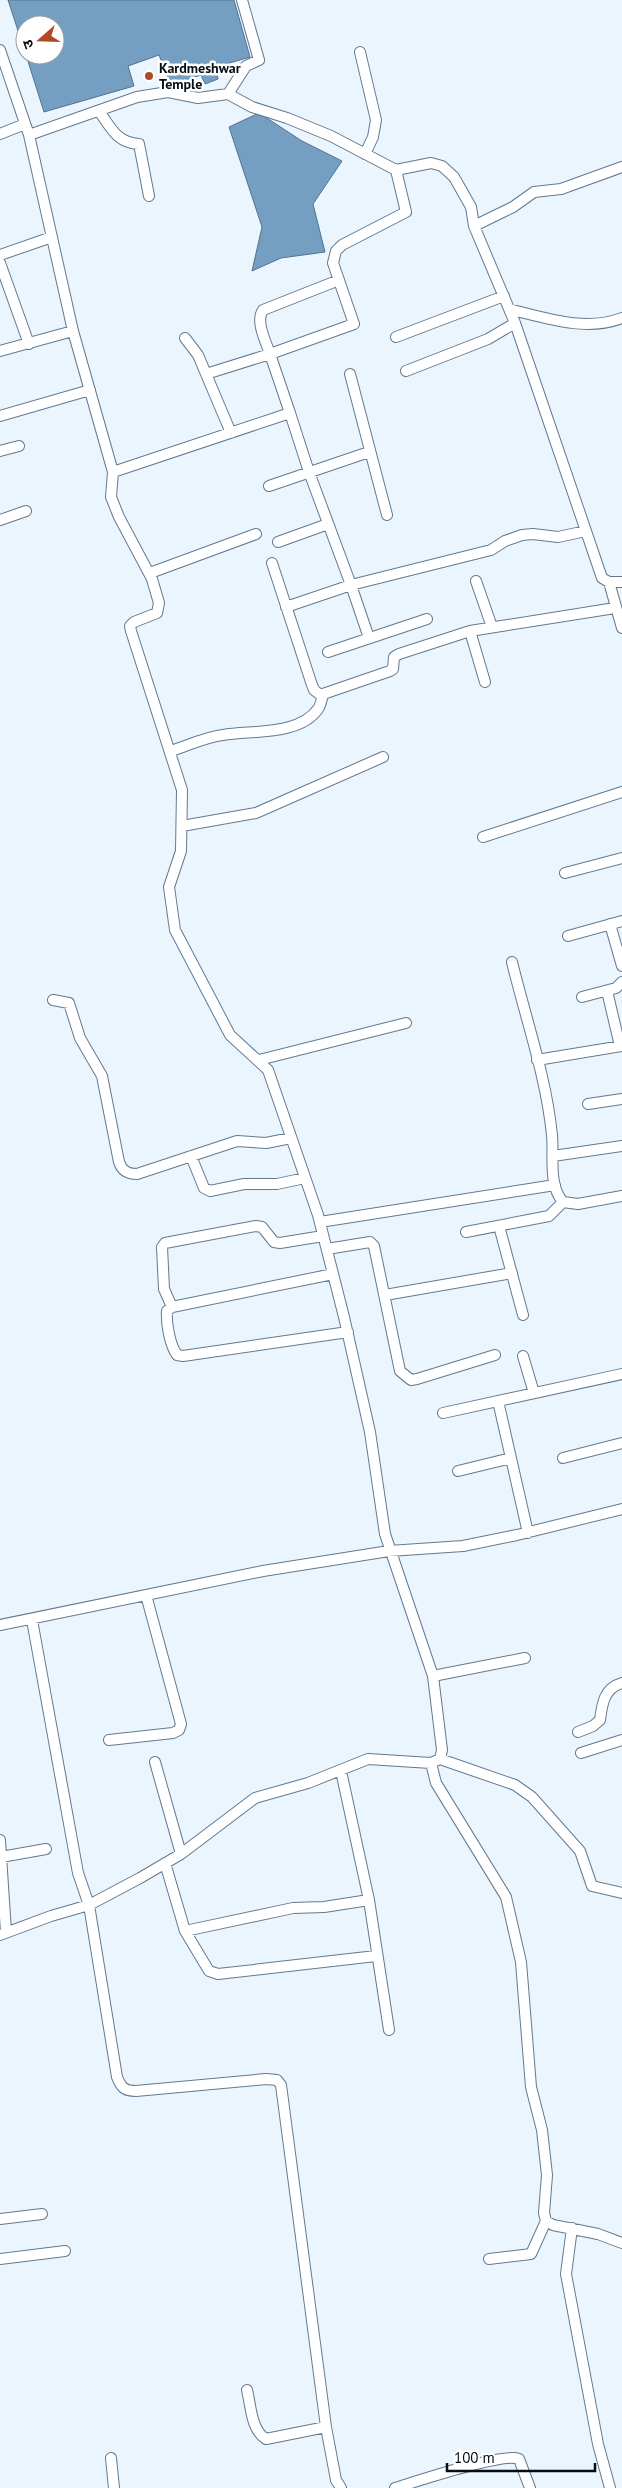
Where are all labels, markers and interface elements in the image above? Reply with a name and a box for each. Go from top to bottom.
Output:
north arrow [15,15,65,65]
text: उ [18,37,38,51]
place label: Kardmeshwar Temple [159,59,241,93]
marker: Kardmeshwar Temple [143,70,155,82]
scale bar [447,2440,594,2472]
text: 100 m [454,2448,495,2467]

